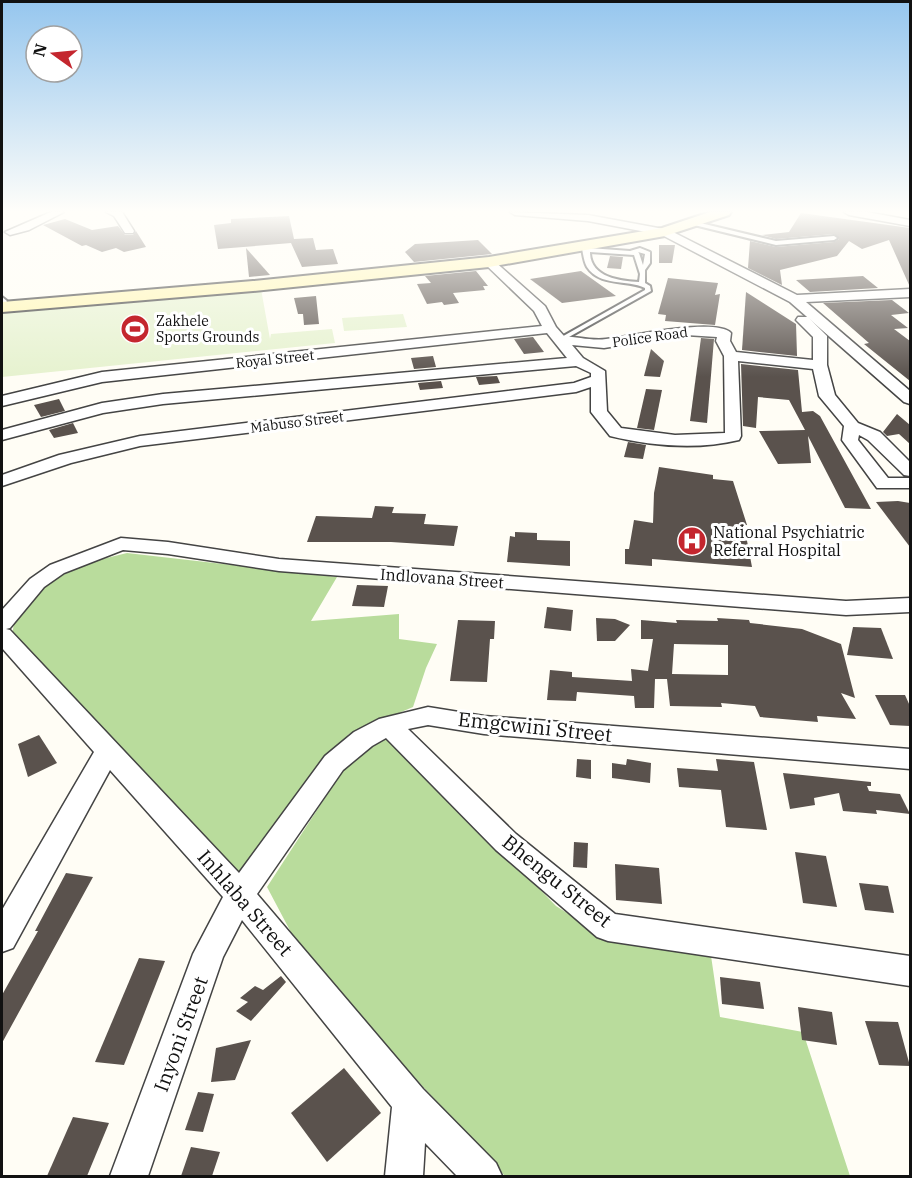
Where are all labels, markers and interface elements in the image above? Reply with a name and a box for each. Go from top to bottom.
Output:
north arrow [24,24,84,84]
text: N [28,41,51,59]
place label: Zakhele Sports Grounds [156,312,259,346]
sports icon: Zakhele Sports Grounds [119,313,151,345]
street label: Police Road [611,323,689,351]
street label: Royal Street [235,346,315,372]
street label: Mabuso Street [249,407,345,437]
place label: National Psychiatric Referral Hospital [713,522,865,560]
hospital icon: National Psychiatric Referral Hospital [676,525,708,557]
street label: Indlovana Street [380,564,505,592]
street label: Emgcwini Street [457,705,613,748]
street label: Bhengu Street [497,828,618,933]
street label: Inhlaba Street [192,844,299,962]
street label: Inyoni Street [147,972,214,1095]

